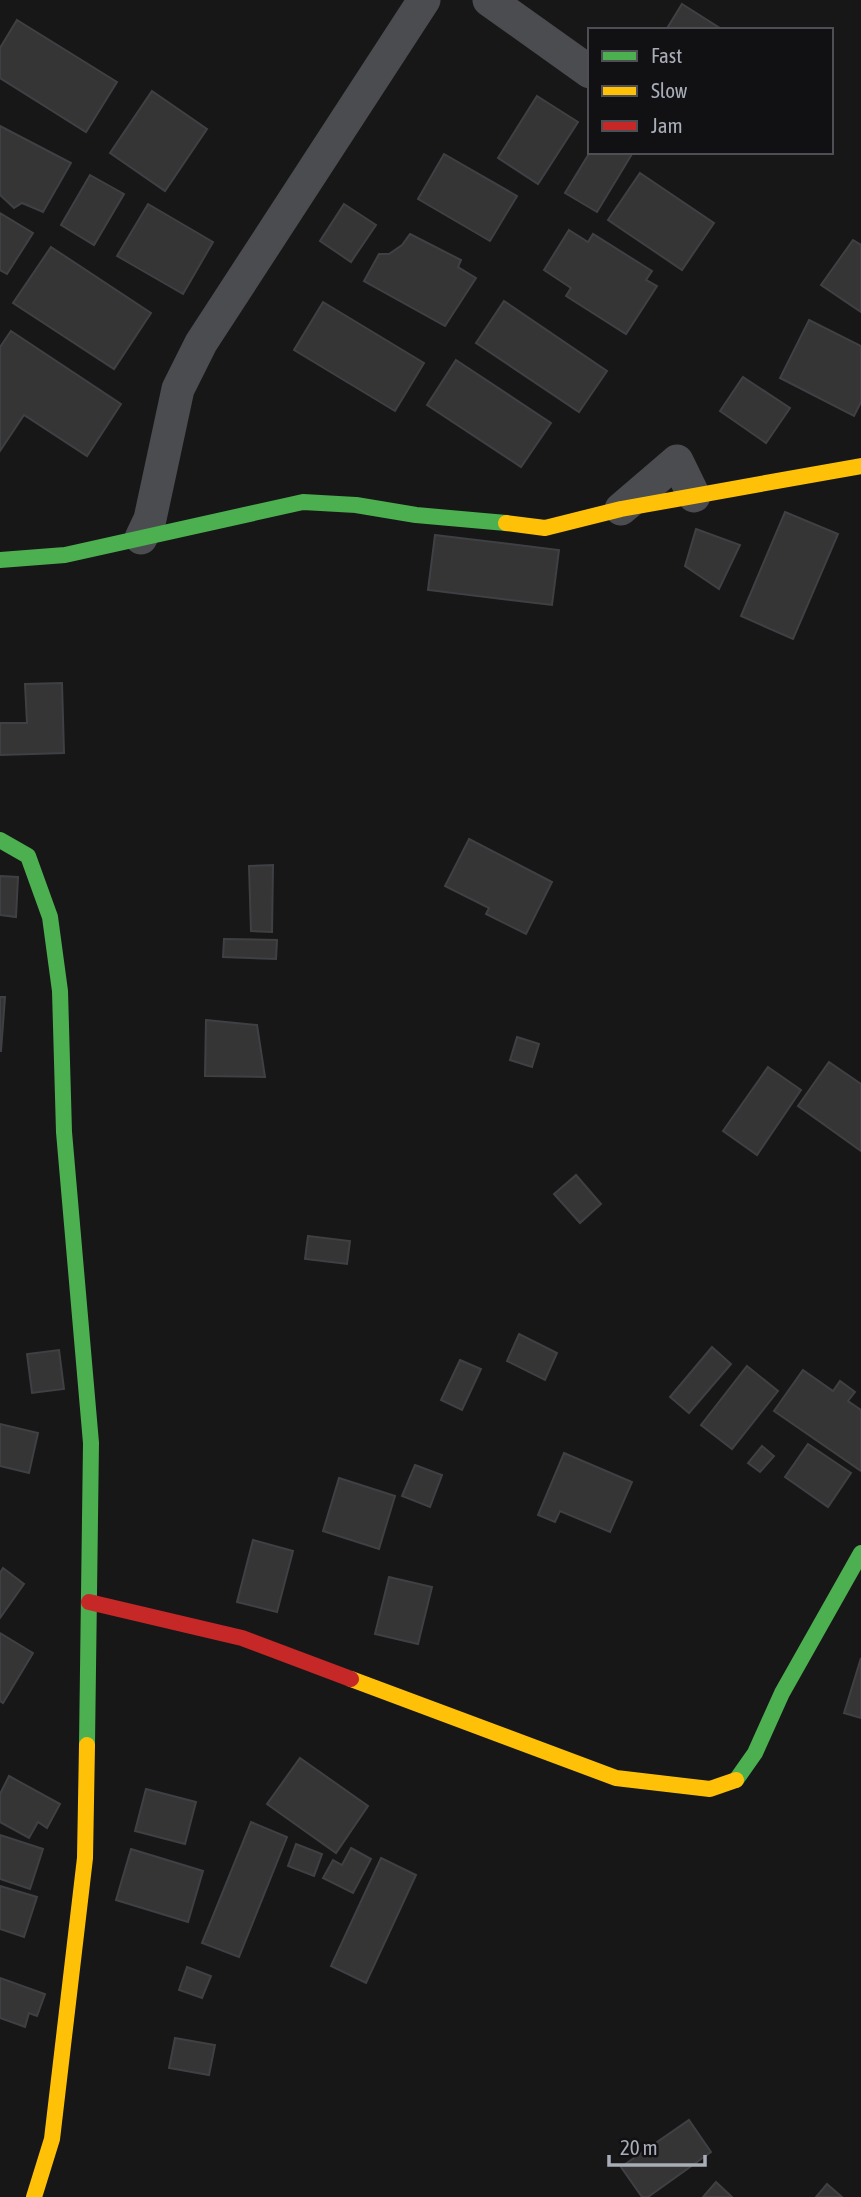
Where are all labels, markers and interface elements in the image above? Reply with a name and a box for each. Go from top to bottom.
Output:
legend [588,28,833,154]
text: Fast [651,43,682,67]
text: Slow [651,78,688,102]
text: Jam [651,113,683,137]
scale bar [609,2124,705,2168]
text: 20 m [620,2135,658,2159]

